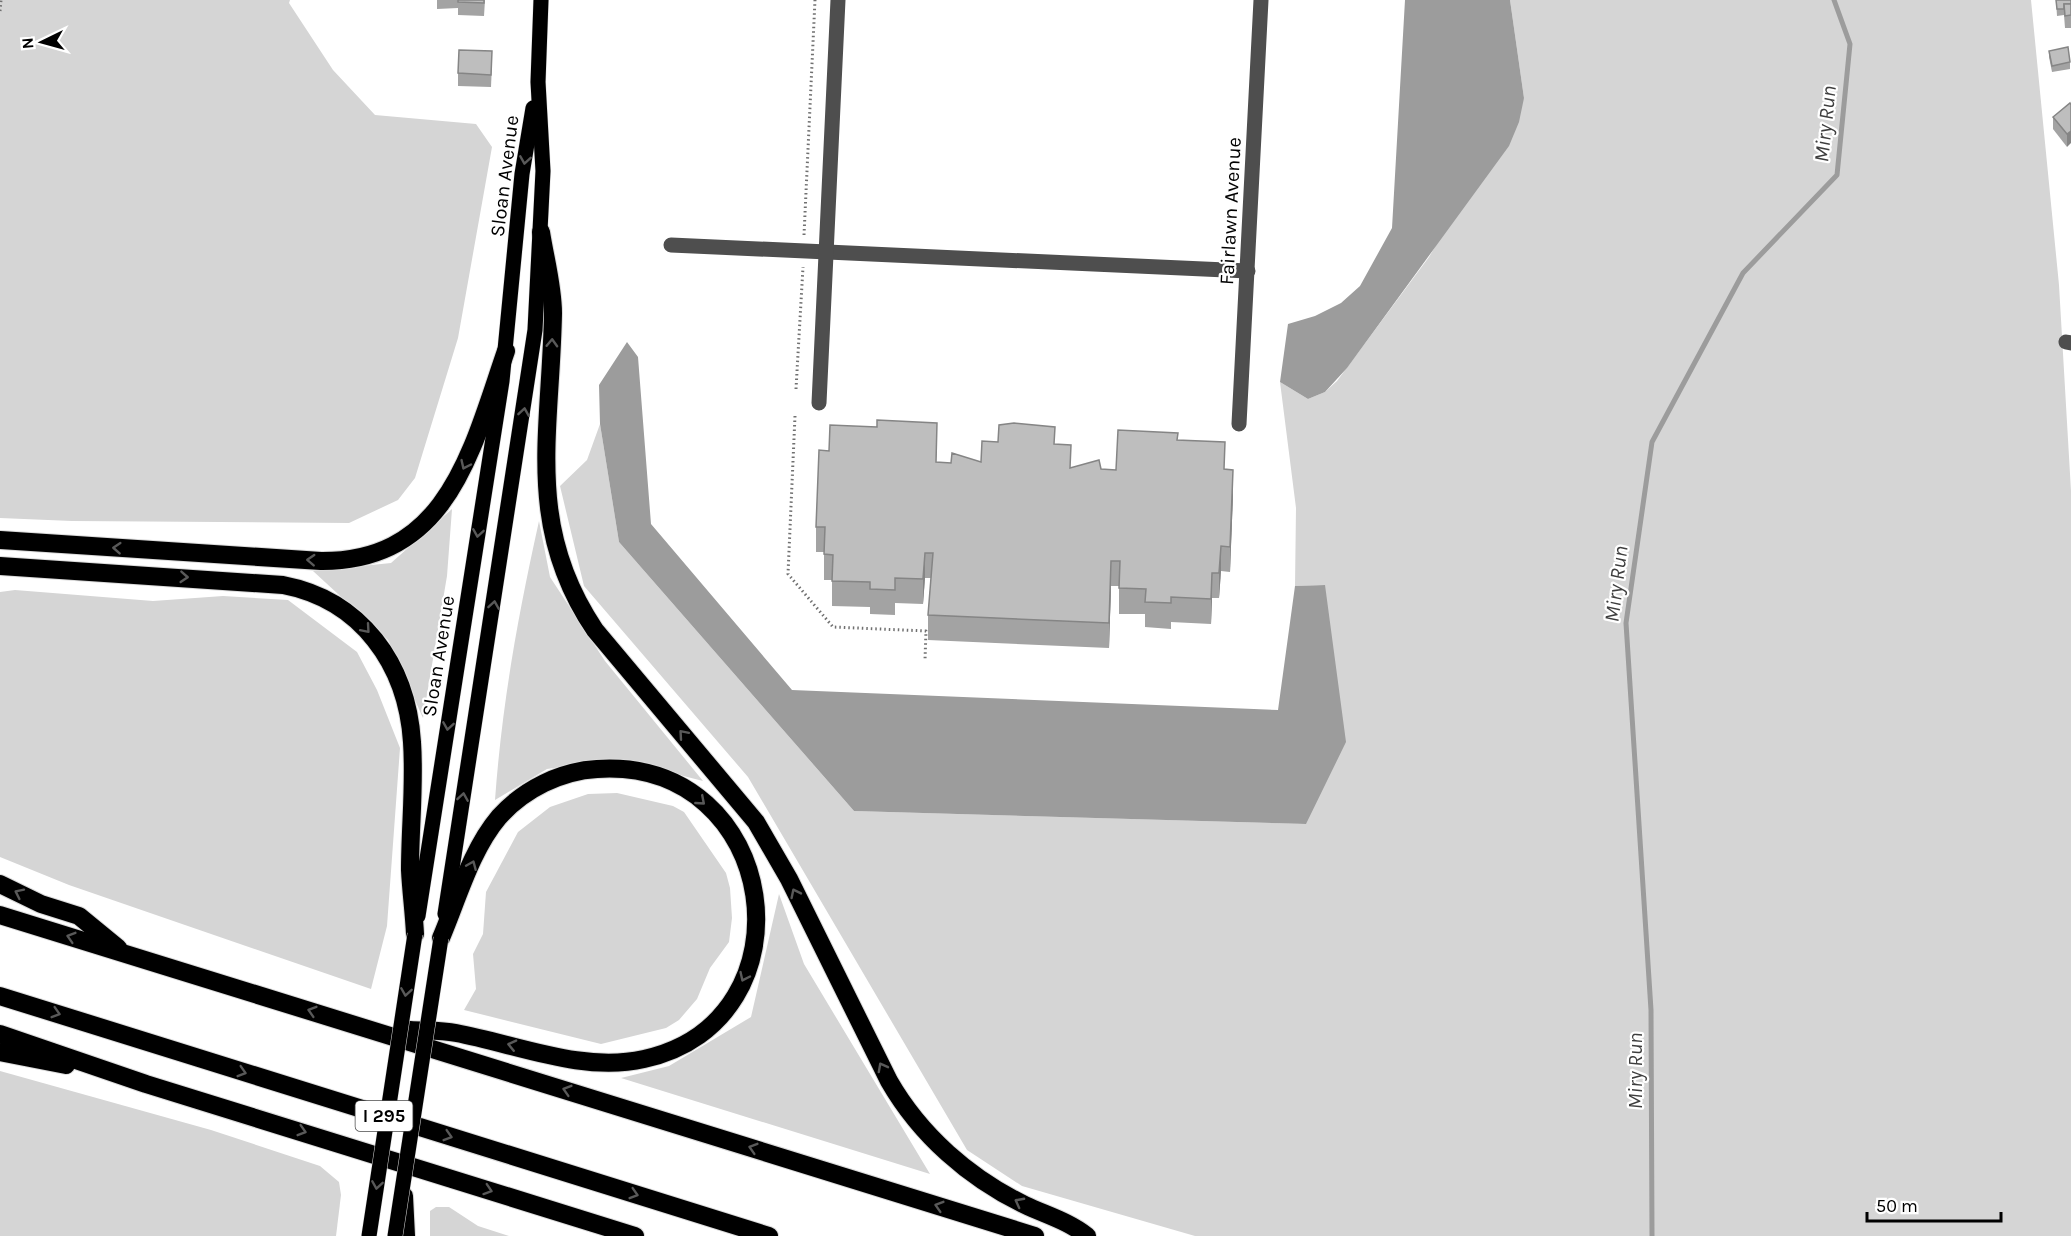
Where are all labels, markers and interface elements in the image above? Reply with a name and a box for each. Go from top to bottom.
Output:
north arrow [12,12,72,72]
text: N [18,37,38,50]
water label: Miry Run [1809,84,1841,164]
street label: Sloan Avenue [486,114,523,238]
street label: Fairlawn Avenue [1215,137,1246,286]
one-way arrow [519,156,531,165]
one-way arrow [545,338,558,347]
one-way arrow [517,407,529,417]
one-way arrow [461,458,473,469]
one-way arrow [473,528,485,538]
one-way arrow [112,541,121,554]
water label: Miry Run [1599,544,1633,624]
one-way arrow [307,554,316,567]
one-way arrow [180,570,189,583]
street label: Sloan Avenue [418,594,459,718]
one-way arrow [487,600,499,609]
one-way arrow [359,622,370,633]
one-way arrow [442,720,455,730]
one-way arrow [679,730,690,741]
one-way arrow [457,793,469,802]
one-way arrow [694,794,705,805]
one-way arrow [465,860,477,871]
one-way arrow [791,888,803,899]
one-way arrow [15,889,26,901]
one-way arrow [66,932,77,944]
one-way arrow [739,970,751,981]
one-way arrow [401,987,413,997]
one-way arrow [50,1006,61,1019]
one-way arrow [307,1006,318,1018]
water label: Miry Run [1623,1033,1647,1109]
one-way arrow [508,1040,518,1053]
one-way arrow [878,1063,889,1074]
one-way arrow [236,1064,247,1077]
one-way arrow [562,1085,573,1097]
road number: I 295 [356,1101,412,1131]
one-way arrow [296,1124,307,1136]
one-way arrow [442,1129,453,1141]
one-way arrow [748,1143,759,1155]
one-way arrow [371,1180,383,1189]
one-way arrow [482,1183,493,1196]
scale bar [1867,1185,2000,1223]
one-way arrow [628,1187,639,1199]
text: 50 m [1876,1195,1918,1217]
one-way arrow [1014,1197,1025,1209]
one-way arrow [934,1201,945,1213]

